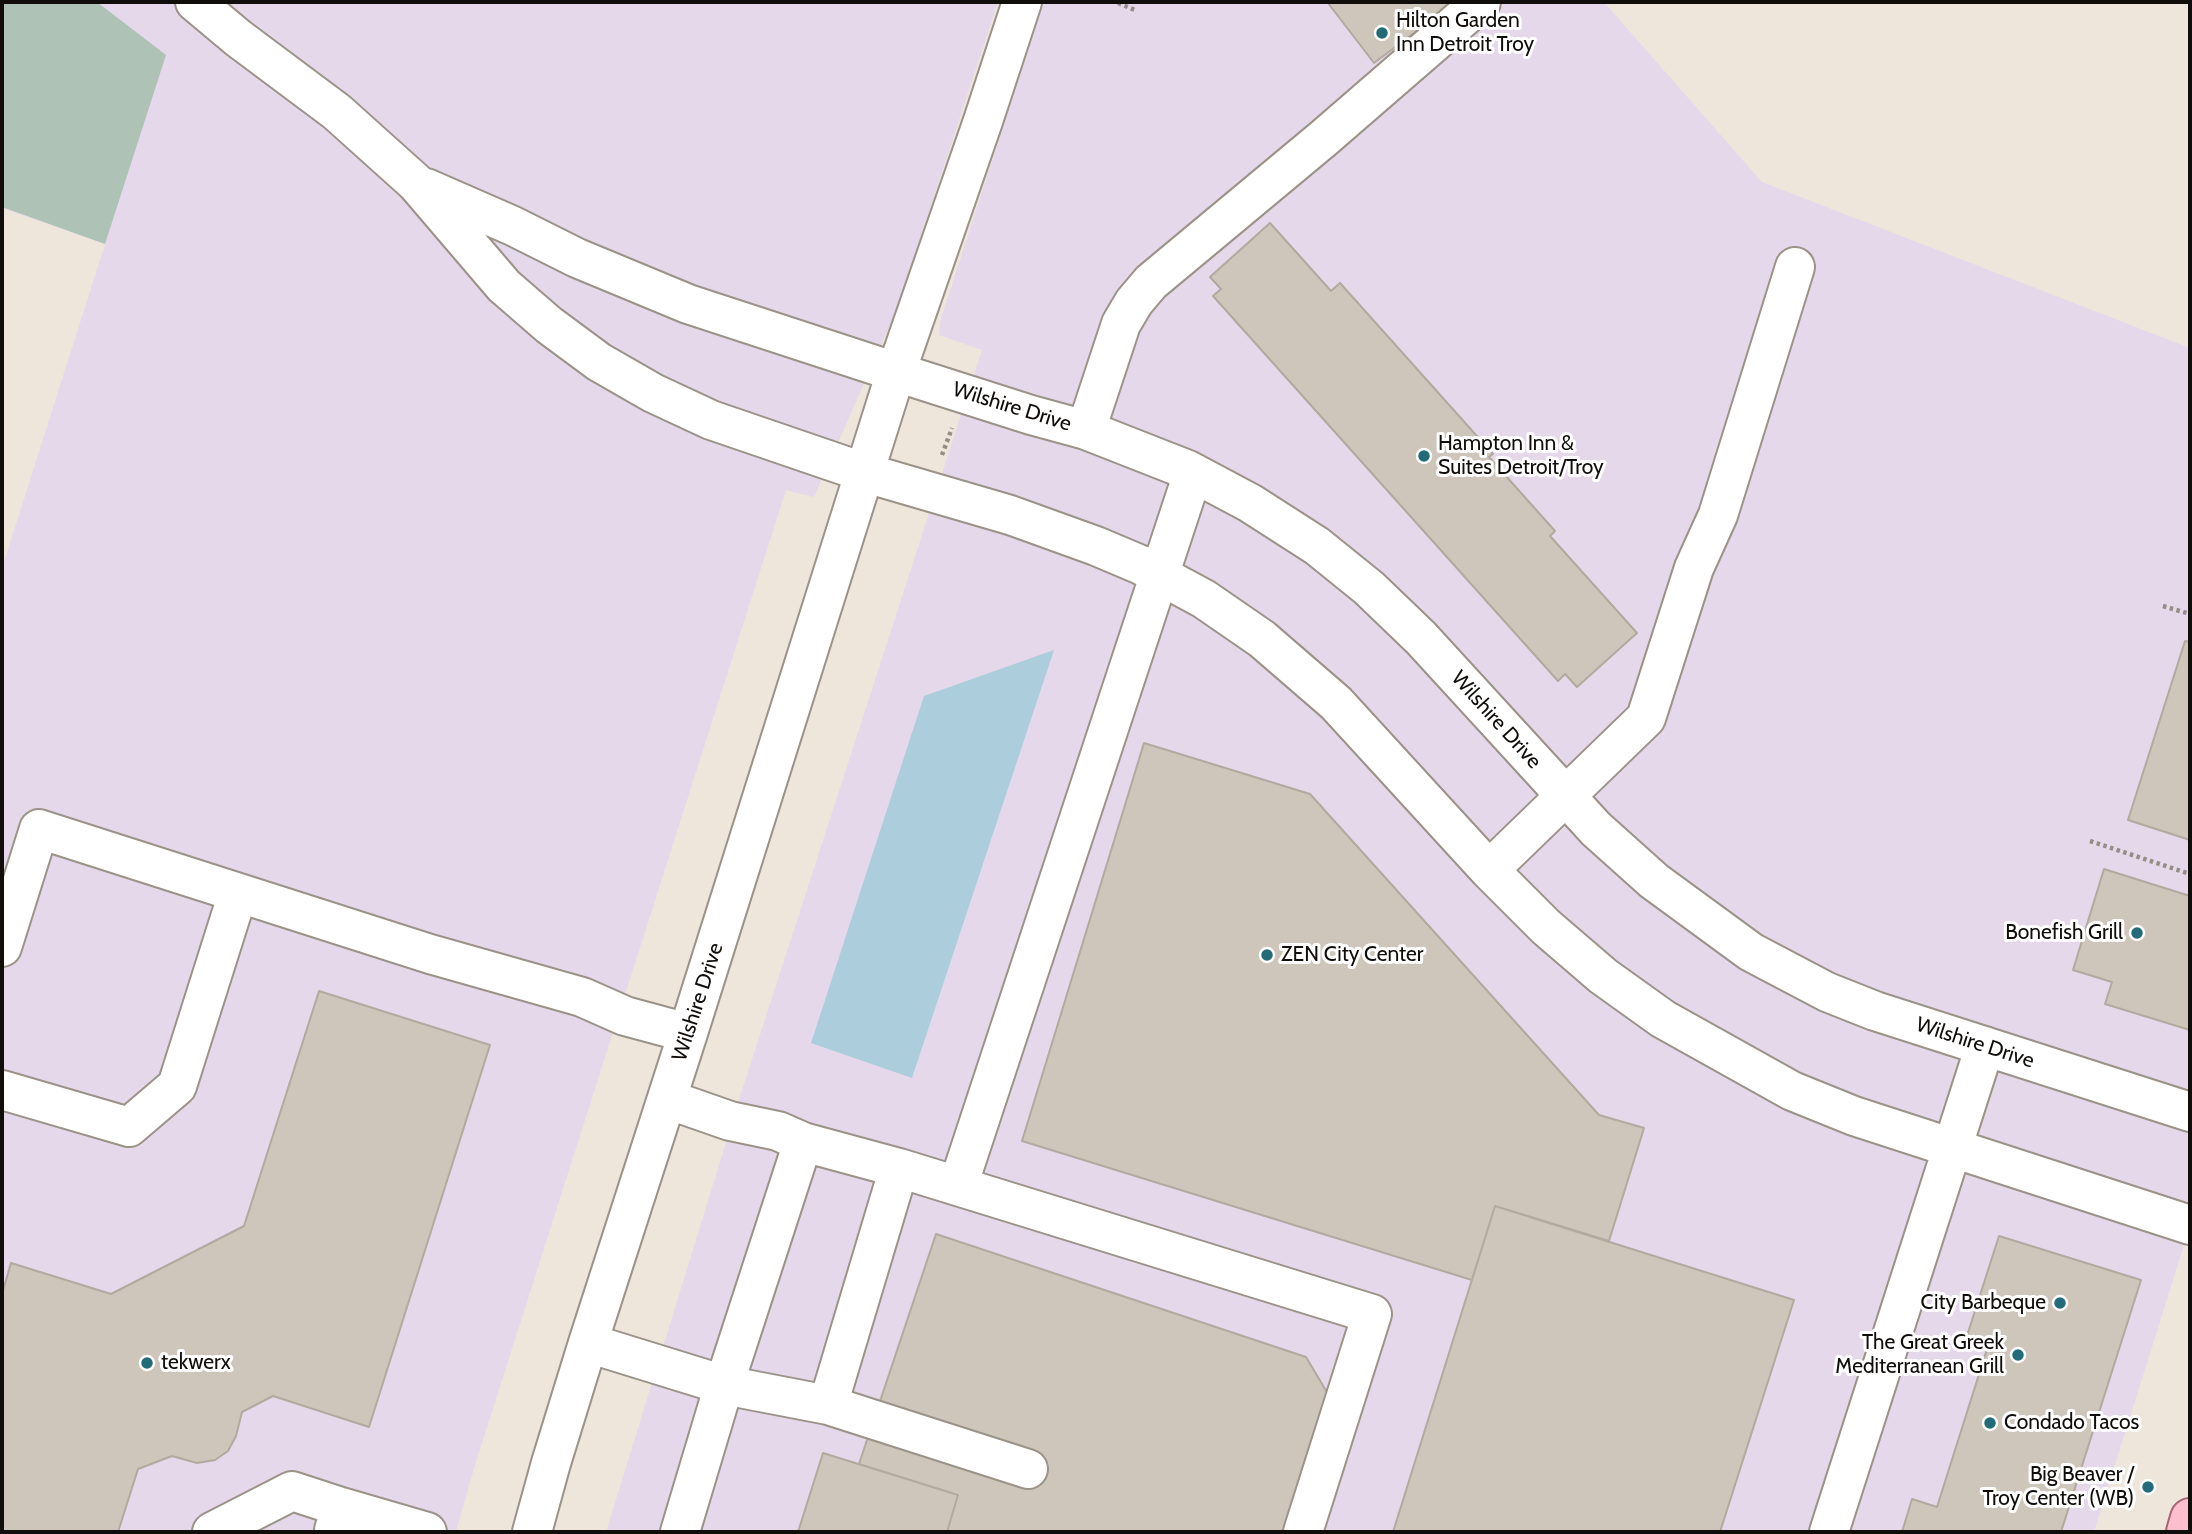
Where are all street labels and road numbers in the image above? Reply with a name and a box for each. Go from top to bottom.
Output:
street label: Wilshire Drive [950,377,1074,437]
street label: Wilshire Drive [1446,666,1546,774]
street label: Wilshire Drive [667,940,729,1064]
street label: Wilshire Drive [1913,1012,2037,1074]

